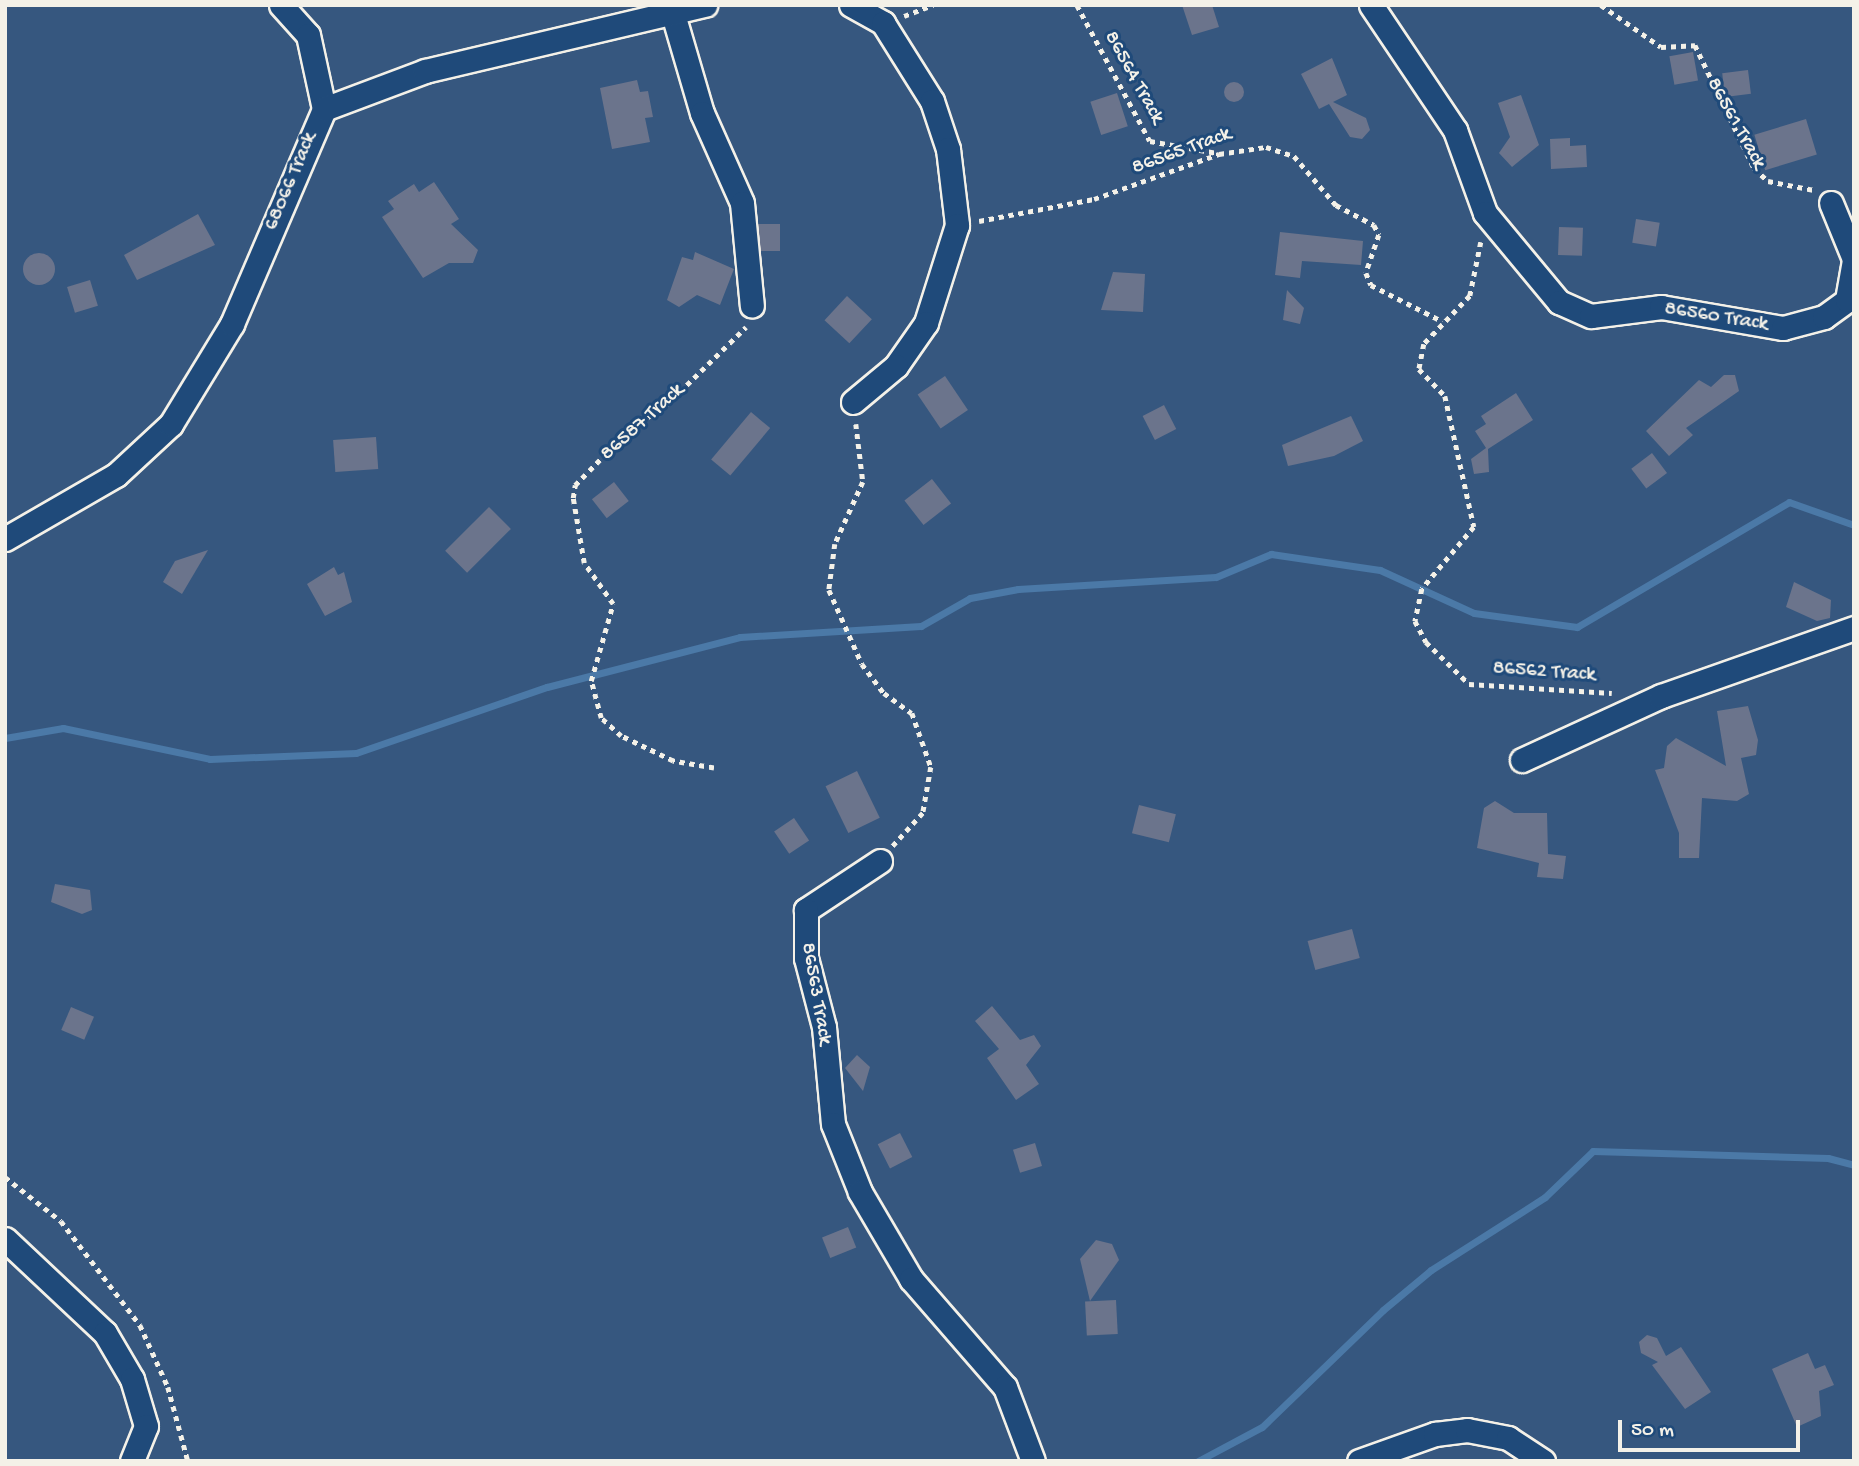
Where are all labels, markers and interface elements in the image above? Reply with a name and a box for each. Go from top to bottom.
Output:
street label: 86564 Track [1097,27,1169,129]
street label: 86561 Track [1700,74,1770,174]
street label: 86565 Track [1129,122,1235,182]
street label: 68066 Track [260,129,324,235]
street label: 86560 Track [1662,297,1770,339]
street label: 86587 Track [596,379,690,467]
street label: 86562 Track [1492,657,1596,689]
street label: 86563 Track [794,941,836,1047]
scale bar [1621,1406,1803,1450]
text: 50 m [1631,1419,1674,1444]

